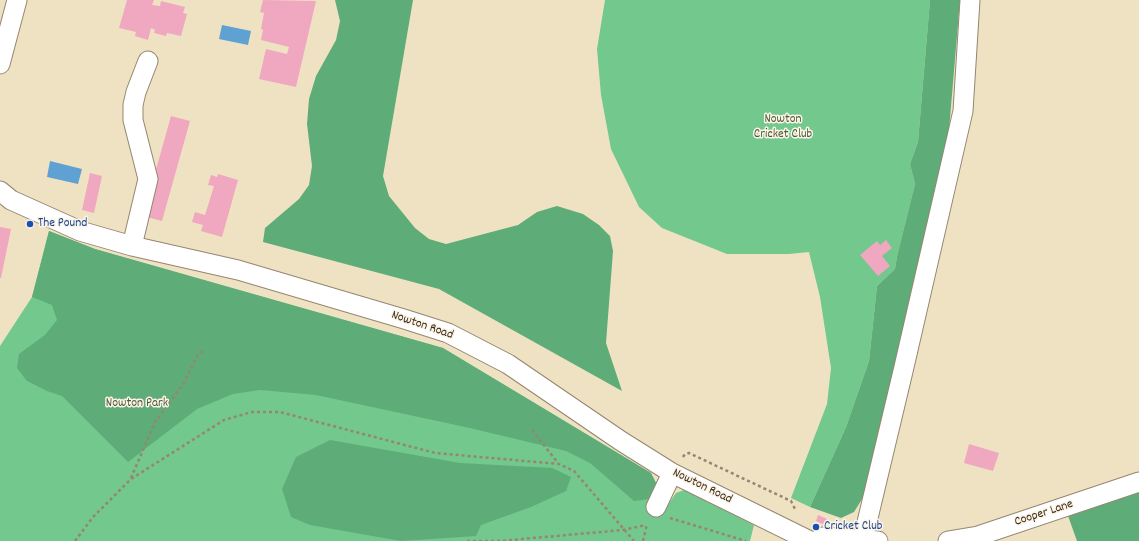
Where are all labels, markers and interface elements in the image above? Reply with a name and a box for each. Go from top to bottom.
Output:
park label: Nowton Cricket Club [754,112,812,143]
place label: The Pound [38,216,87,232]
marker: The Pound [25,219,35,229]
street label: Nowton Road [389,308,455,344]
park label: Nowton Park [106,396,168,412]
street label: Nowton Road [670,466,734,508]
street label: Cooper Lane [1013,497,1075,531]
place label: Cricket Club [824,519,882,535]
marker: Cricket Club [811,522,821,532]

